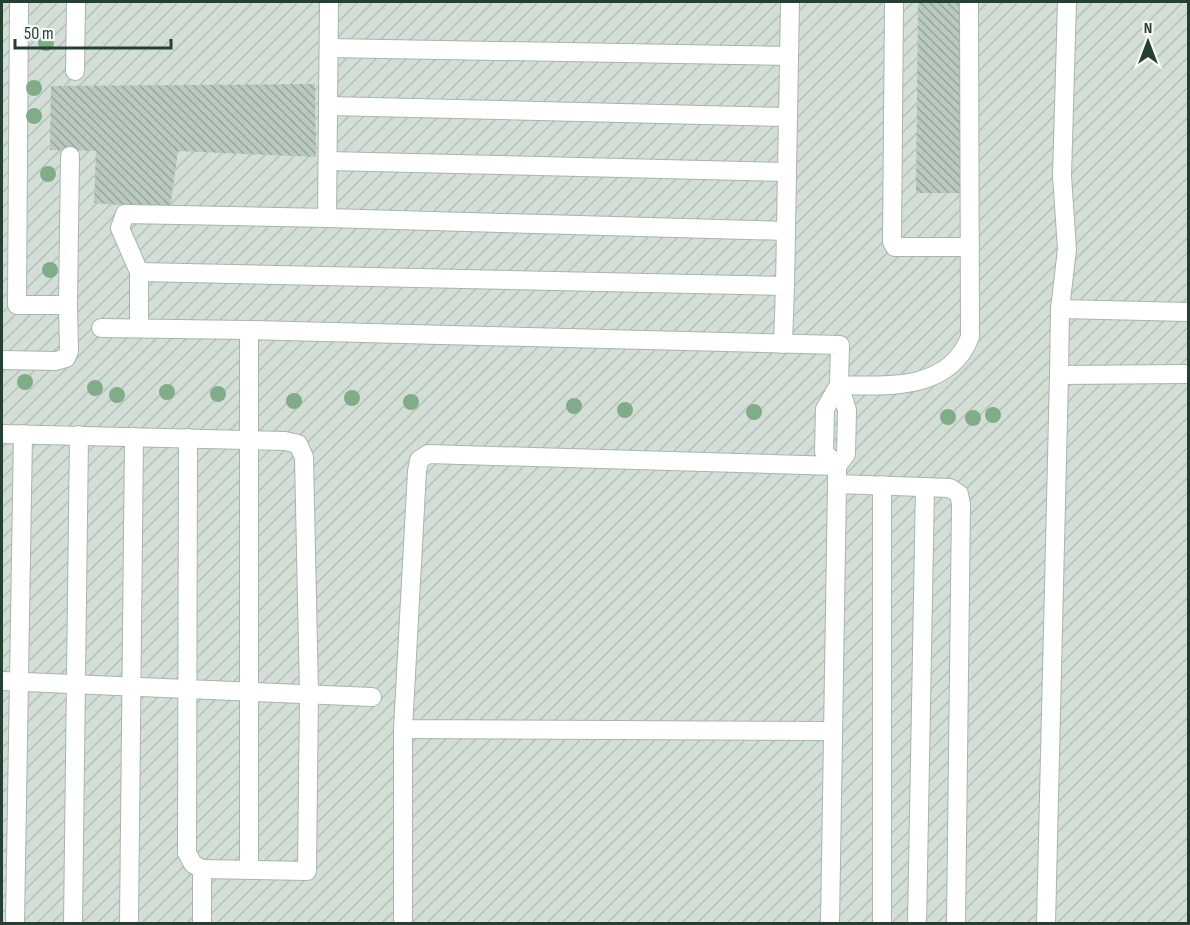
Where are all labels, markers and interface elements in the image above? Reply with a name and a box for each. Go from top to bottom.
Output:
scale bar [15,12,171,50]
north arrow [1118,12,1178,72]
text: N [1144,19,1152,38]
text: 50 m [24,23,54,44]

